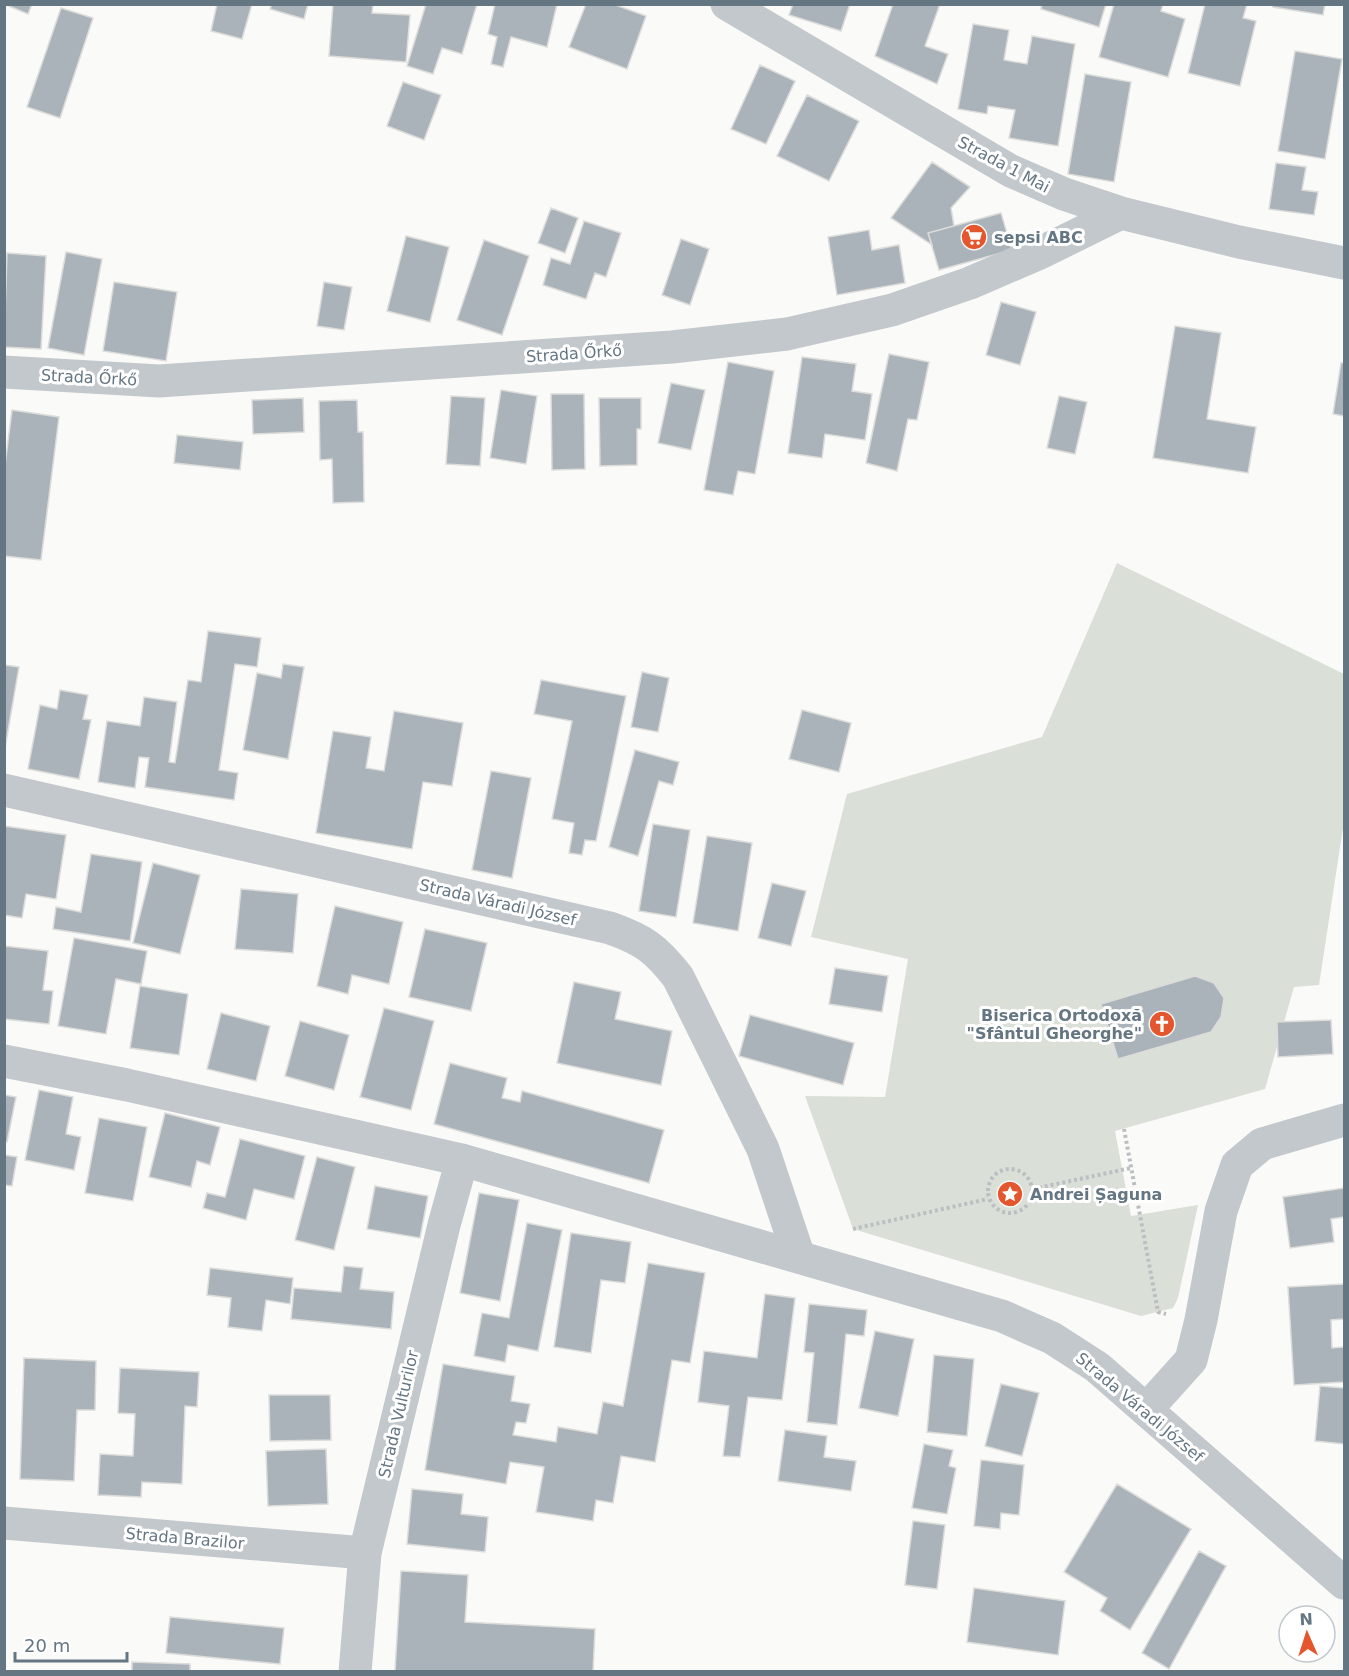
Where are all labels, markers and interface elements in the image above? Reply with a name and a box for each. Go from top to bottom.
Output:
street label: Strada 1 Mai [955,132,1053,197]
supermarket icon: sepsi ABC [959,222,989,252]
place label: sepsi ABC [994,228,1083,247]
street label: Strada Őrkő [525,340,623,366]
street label: Strada Őrkő [40,364,138,390]
street label: Strada Váradi József [418,875,578,930]
place label: Biserica Ortodoxă "Sfântul Gheorghe" [967,1006,1142,1043]
church icon: Biserica Ortodoxă "Sfântul Gheorghe" [1147,1009,1177,1039]
place icon: Andrei Șaguna [995,1179,1025,1209]
place label: Andrei Șaguna [1030,1185,1162,1204]
street label: Strada Vulturilor [375,1348,423,1480]
street label: Strada Váradi József [1072,1349,1207,1466]
street label: Strada Brazilor [125,1524,245,1553]
north arrow [1277,1604,1337,1664]
text: N [1299,1610,1313,1629]
scale bar [15,1625,128,1663]
text: 20 m [24,1635,70,1656]

